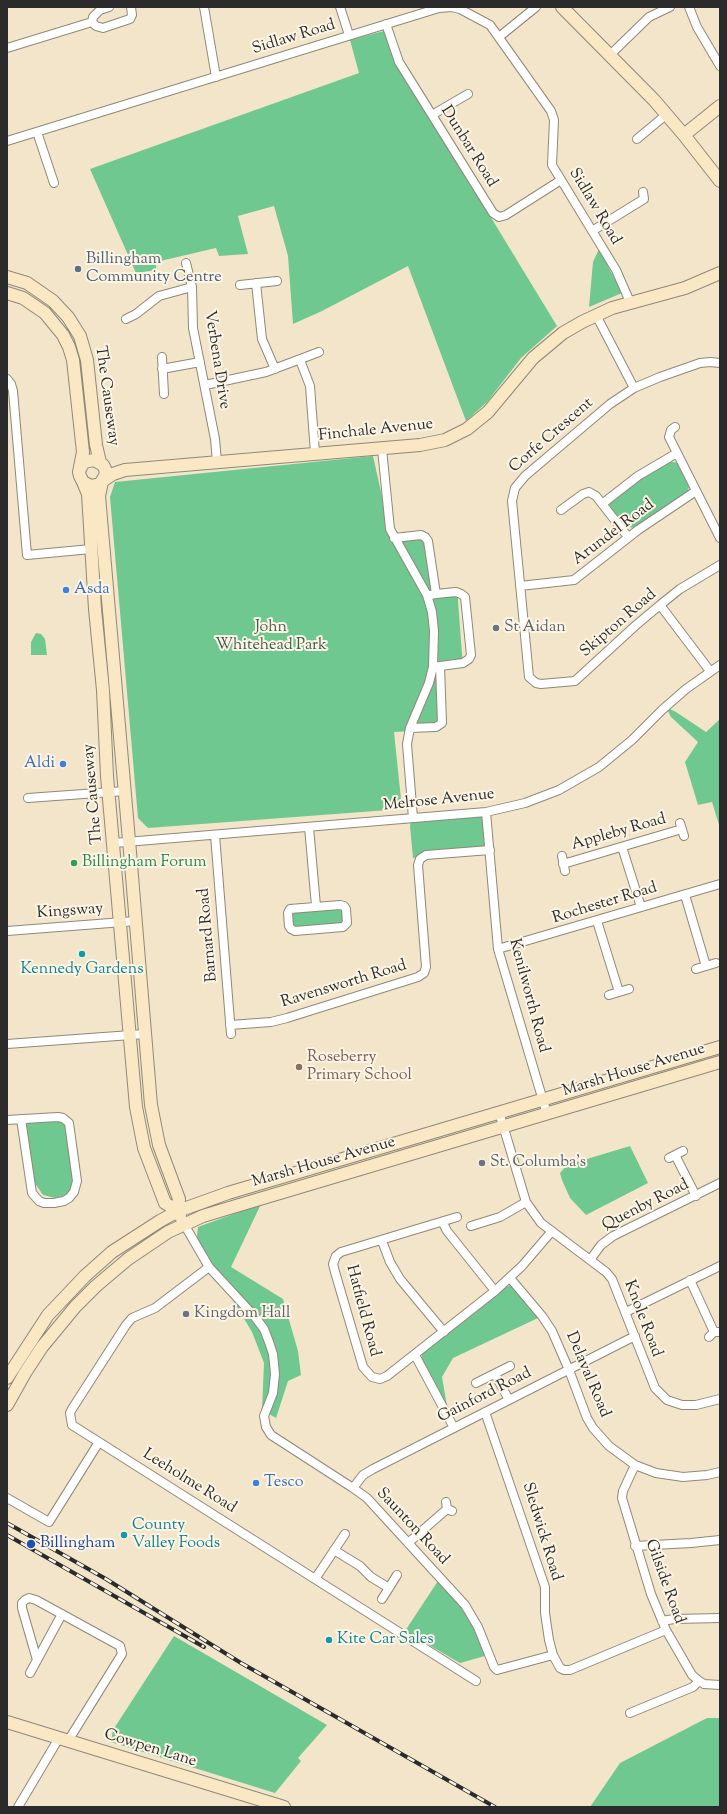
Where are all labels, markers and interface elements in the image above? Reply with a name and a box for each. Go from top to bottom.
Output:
street label: Sidlaw Road [250,16,338,60]
street label: Dunbar Road [435,103,501,191]
street label: Sidlaw Road [564,165,624,249]
place label: Billingham Community Centre [86,250,222,288]
marker: Billingham Community Centre [73,264,83,274]
street label: Verbena Drive [199,309,233,411]
street label: The Causeway [89,345,123,447]
street label: Corfe Crescent [506,394,598,478]
street label: Finchale Avenue [318,415,434,447]
street label: Arundel Road [569,496,659,570]
place label: Asda [74,580,110,600]
marker: Asda [61,585,71,595]
street label: Skipton Road [577,586,661,662]
park label: John Whitehead Park [215,618,327,656]
place label: St Aidan [504,618,566,638]
marker: St Aidan [491,623,501,633]
street label: The Causeway [80,743,108,845]
place label: Aldi [24,754,55,774]
marker: Aldi [58,759,68,769]
street label: Melrose Avenue [383,786,495,816]
street label: Appleby Road [569,810,669,856]
place label: Billingham Forum [82,853,206,873]
marker: Billingham Forum [69,858,79,868]
street label: Rochester Road [550,879,660,929]
street label: Barnard Road [195,887,223,983]
street label: Kingsway [36,900,104,924]
street label: Kenilworth Road [504,937,552,1055]
marker: Kennedy Gardens [77,949,87,959]
street label: Ravensworth Road [279,957,409,1013]
place label: Kennedy Gardens [20,960,144,980]
street label: Marsh House Avenue [560,1040,708,1102]
place label: Roseberry Primary School [307,1048,412,1086]
marker: Roseberry Primary School [294,1062,304,1072]
street label: Marsh House Avenue [250,1133,398,1193]
place label: St. Columba's [490,1153,586,1173]
marker: St. Columba's [477,1158,487,1168]
street label: Quenby Road [599,1176,693,1236]
street label: Hatfield Road [341,1263,383,1359]
street label: Knole Road [619,1278,665,1360]
place label: Kingdom Hall [194,1304,290,1324]
marker: Kingdom Hall [181,1309,191,1319]
street label: Delaval Road [560,1329,614,1421]
street label: Gainford Road [435,1364,535,1428]
street label: Leeholme Road [139,1446,239,1518]
place label: Tesco [264,1473,304,1493]
marker: Tesco [251,1478,261,1488]
street label: Sledwick Road [517,1480,565,1584]
street label: Saunton Road [371,1485,453,1569]
place label: County Valley Foods [132,1516,220,1554]
marker: County Valley Foods [119,1530,129,1540]
place label: Billingham [40,1534,115,1554]
street label: Gilside Road [640,1537,688,1627]
marker: Billingham [25,1538,37,1550]
place label: Kite Car Sales [337,1630,434,1650]
marker: Kite Car Sales [324,1635,334,1645]
street label: Cowpen Lane [101,1726,199,1772]

